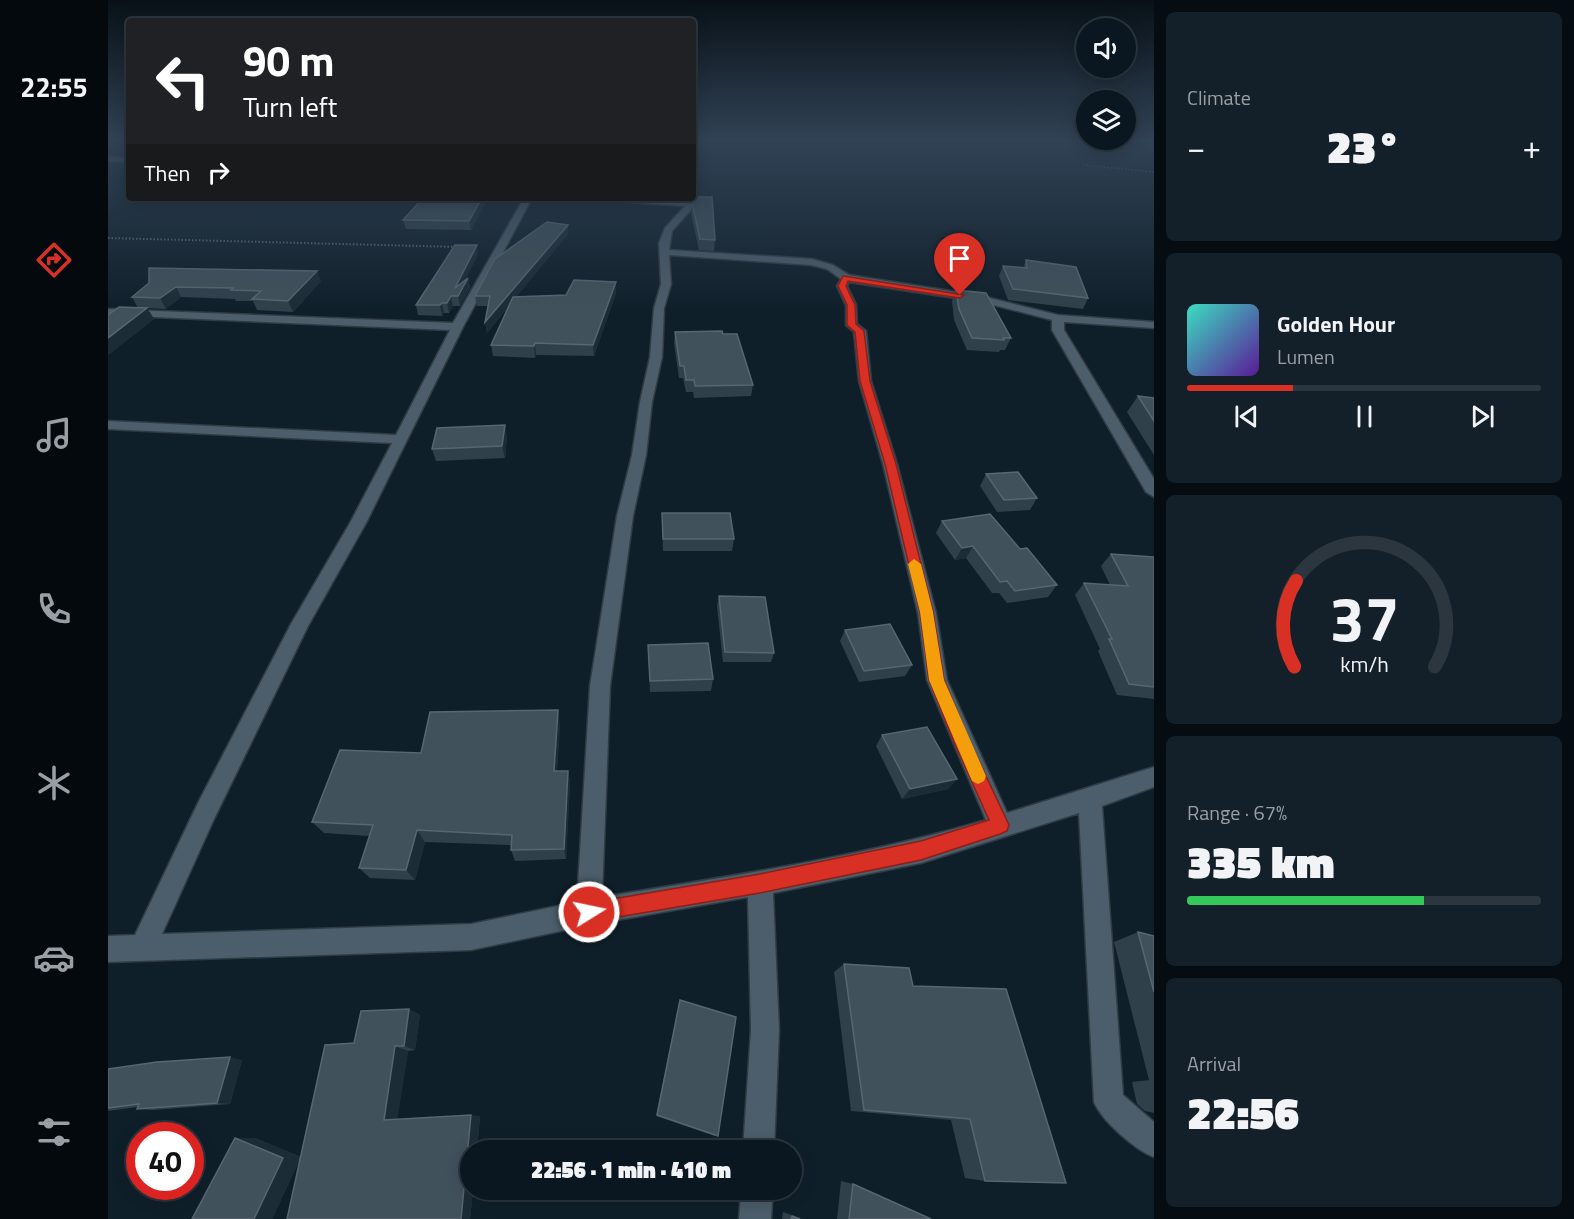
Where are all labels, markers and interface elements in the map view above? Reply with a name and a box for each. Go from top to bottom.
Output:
map controls [1076,18,1136,150]
button: sound [1076,18,1136,78]
text: 90 m [243,28,335,92]
icon: left [144,42,222,120]
text: 22:55 [20,66,88,107]
text: Climate [1187,82,1251,113]
text: Turn left [243,86,337,127]
button: layers [1076,90,1136,150]
text: 23° [1327,112,1401,180]
text: − [1187,122,1205,172]
text: + [1523,122,1541,172]
text: Then [144,156,190,190]
icon: right [202,156,235,189]
pin [934,233,985,295]
icon: directions [33,239,75,281]
icon: arrive [943,242,976,275]
text: Golden Hour [1277,307,1395,341]
text: Lumen [1277,341,1335,372]
icon: previous [1230,400,1263,433]
icon: pause [1348,400,1381,433]
icon: next [1466,400,1499,433]
icon: music [33,414,75,456]
text: 37 [1329,570,1399,665]
icon: phone [33,588,75,630]
text: km/h [1340,648,1388,680]
icon: climate [33,762,75,804]
text: Range · 67% [1187,797,1287,828]
text: 335 km [1187,827,1335,895]
position arrow [557,880,621,944]
icon: car [33,937,75,979]
text: Arrival [1187,1048,1241,1079]
text: 22:56 [1187,1078,1299,1146]
icon: filters [33,1111,75,1153]
speed limit sign: 40 [126,1122,204,1200]
text: 22:56 · 1 min · 410 m [531,1153,731,1187]

